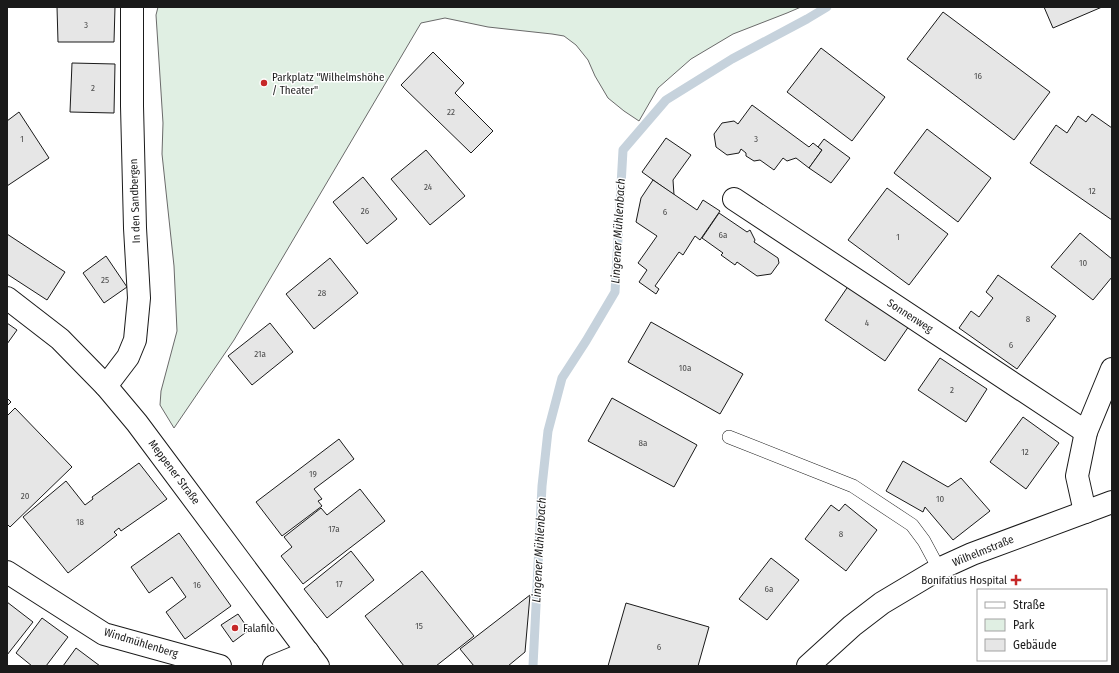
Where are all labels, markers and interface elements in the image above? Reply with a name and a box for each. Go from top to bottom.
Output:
house number: 3 [84,20,88,30]
place label: Parkplatz "Wilhelmshöhe / Theater" [272,71,384,97]
house number: 16 [974,71,983,81]
marker: Parkplatz "Wilhelmshöhe / Theater" [259,78,269,88]
house number: 2 [91,83,95,93]
house number: 22 [447,107,455,117]
house number: 1 [20,134,24,144]
house number: 3 [754,134,758,144]
street label: In den Sandbergen [127,158,143,244]
water label: Lingener Mühlenbach [608,178,628,284]
house number: 24 [424,182,433,192]
house number: 12 [1088,186,1096,196]
house number: 26 [361,206,370,216]
house number: 6 [663,207,668,217]
house number: 6a [719,230,728,240]
house number: 1 [896,232,900,242]
house number: 10 [1079,258,1087,268]
house number: 25 [101,275,109,285]
house number: 28 [318,288,327,298]
street label: Sonnenweg [885,296,936,336]
house number: 8 [1026,314,1031,324]
house number: 4 [865,318,870,328]
house number: 6 [1009,340,1014,350]
house number: 21a [254,349,266,359]
house number: 10a [679,363,692,373]
house number: 2 [950,385,954,395]
street label: Meppener Straße [146,437,202,507]
house number: 8a [639,438,648,448]
house number: 12 [1021,447,1029,457]
house number: 19 [309,469,317,479]
house number: 20 [21,491,30,501]
house number: 10 [936,494,944,504]
water label: Lingener Mühlenbach [529,497,549,603]
house number: 18 [76,517,85,527]
house number: 17a [328,524,340,534]
house number: 8 [839,529,844,539]
street label: Wilhelmstraße [950,533,1016,569]
place label: Bonifatius Hospital [921,574,1007,587]
marker: Bonifatius Hospital [1010,574,1022,586]
house number: 17 [335,579,343,589]
house number: 16 [193,580,202,590]
house number: 6a [765,584,774,594]
legend [977,589,1107,661]
text: Straße [1013,598,1045,612]
text: Park [1013,618,1035,632]
house number: 15 [415,621,423,631]
place label: Falafilo [243,622,275,635]
marker: Falafilo [230,623,240,633]
street label: Windmühlenberg [102,626,180,661]
text: Gebäude [1013,638,1057,652]
house number: 6 [657,642,662,652]

